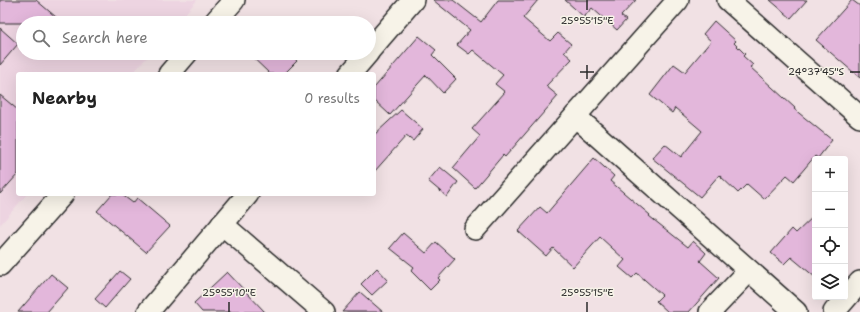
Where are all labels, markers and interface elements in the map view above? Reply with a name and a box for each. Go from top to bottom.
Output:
text: 25°55'15"E [561,14,613,27]
search box [16,16,376,60]
icon: search [30,27,52,49]
text: Search here [62,28,148,48]
text: 24°37'45"S [788,65,844,78]
text: Nearby [32,87,97,109]
text: 0 results [304,90,360,107]
map controls [812,156,848,300]
button: + [812,156,848,192]
button: − [812,192,848,228]
button: locate [812,228,848,264]
button: layers [812,264,848,300]
text: 25°55'10"E [202,286,256,299]
text: 25°55'15"E [561,286,613,299]

